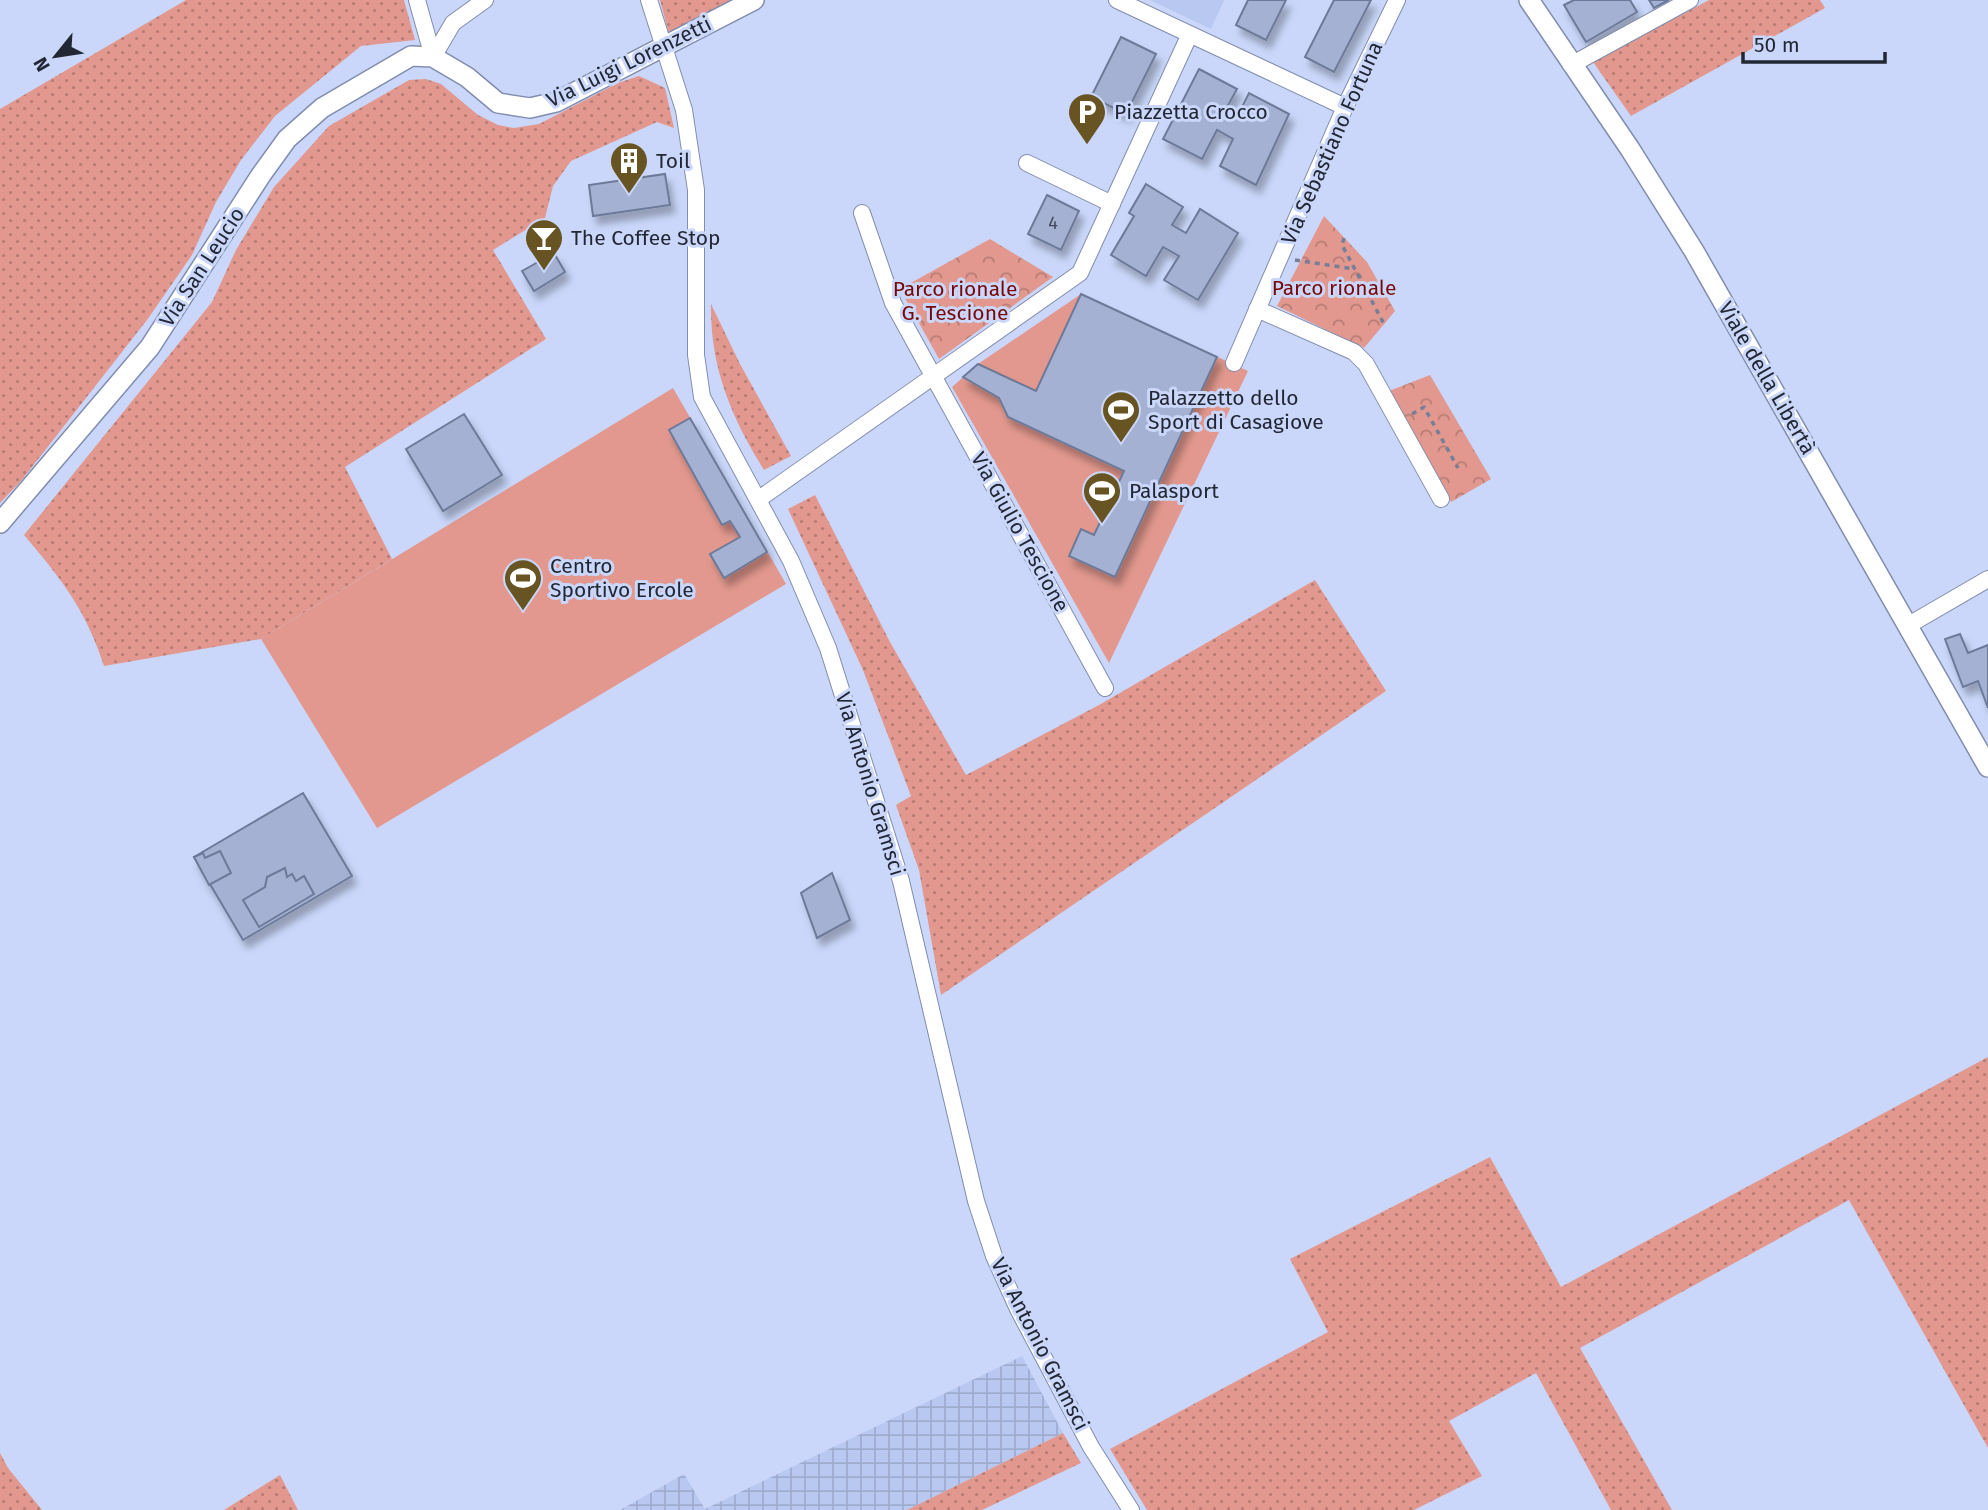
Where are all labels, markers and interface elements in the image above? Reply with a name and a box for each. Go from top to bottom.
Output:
street label: Via Luigi Lorenzetti [542,11,716,113]
north arrow [21,21,91,91]
scale bar [1743,21,1885,65]
text: 50 m [1754,32,1800,58]
street label: Via Sebastiano Fortuna [1276,38,1388,248]
text: N [29,53,55,75]
parking icon: Piazzetta Crocco [1066,91,1108,146]
place label: Piazzetta Crocco [1114,99,1268,125]
building icon: Toil [608,140,650,195]
place label: Toil [656,148,690,174]
street label: Via San Leucio [154,202,250,332]
house number: 4 [1048,212,1058,234]
bar icon: The Coffee Stop [523,217,565,272]
place label: The Coffee Stop [571,225,721,251]
park label: Parco rionale [1272,275,1396,301]
park label: Parco rionale G. Tescione [893,276,1017,326]
street label: Viale della Libertà [1713,297,1821,459]
place label: Palazzetto dello Sport di Casagiove [1148,385,1324,435]
sports icon: Palazzetto dello Sport di Casagiove [1100,389,1142,444]
street label: Via Giulio Tescione [965,447,1075,617]
sports icon: Palasport [1081,470,1123,525]
place label: Palasport [1129,478,1219,504]
place label: Centro Sportivo Ercole [550,553,694,603]
sports icon: Centro Sportivo Ercole [502,557,544,612]
street label: Via Antonio Gramsci [830,689,910,879]
street label: Via Antonio Gramsci [985,1253,1095,1435]

